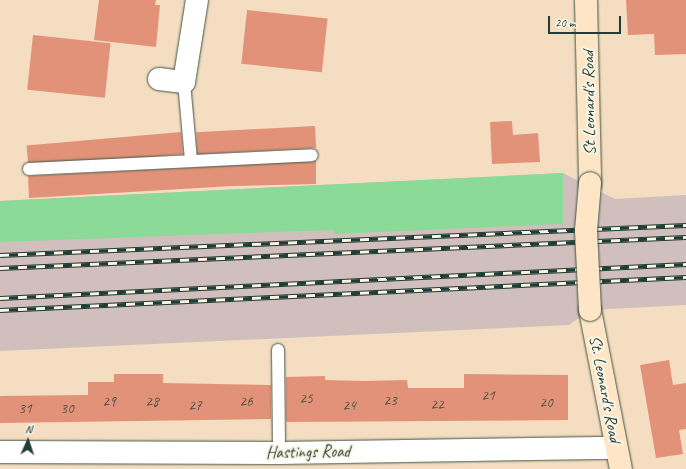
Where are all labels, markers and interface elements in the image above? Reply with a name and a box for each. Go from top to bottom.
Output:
scale bar [550,8,623,34]
text: 20 m [555,15,575,31]
street label: St Leonard's Road [578,50,600,156]
street label: St. Leonard's Road [585,334,625,444]
house number: 21 [481,387,495,405]
house number: 25 [299,390,313,408]
house number: 23 [383,392,397,410]
house number: 29 [102,393,116,411]
house number: 28 [145,393,159,411]
house number: 26 [239,393,253,411]
house number: 20 [539,394,553,412]
house number: 22 [430,396,444,414]
house number: 27 [188,397,202,415]
house number: 24 [342,397,356,415]
house number: 31 [18,400,32,418]
house number: 30 [60,400,74,418]
north arrow [8,421,48,461]
text: N [25,422,32,436]
street label: Hastings Road [266,441,350,463]

